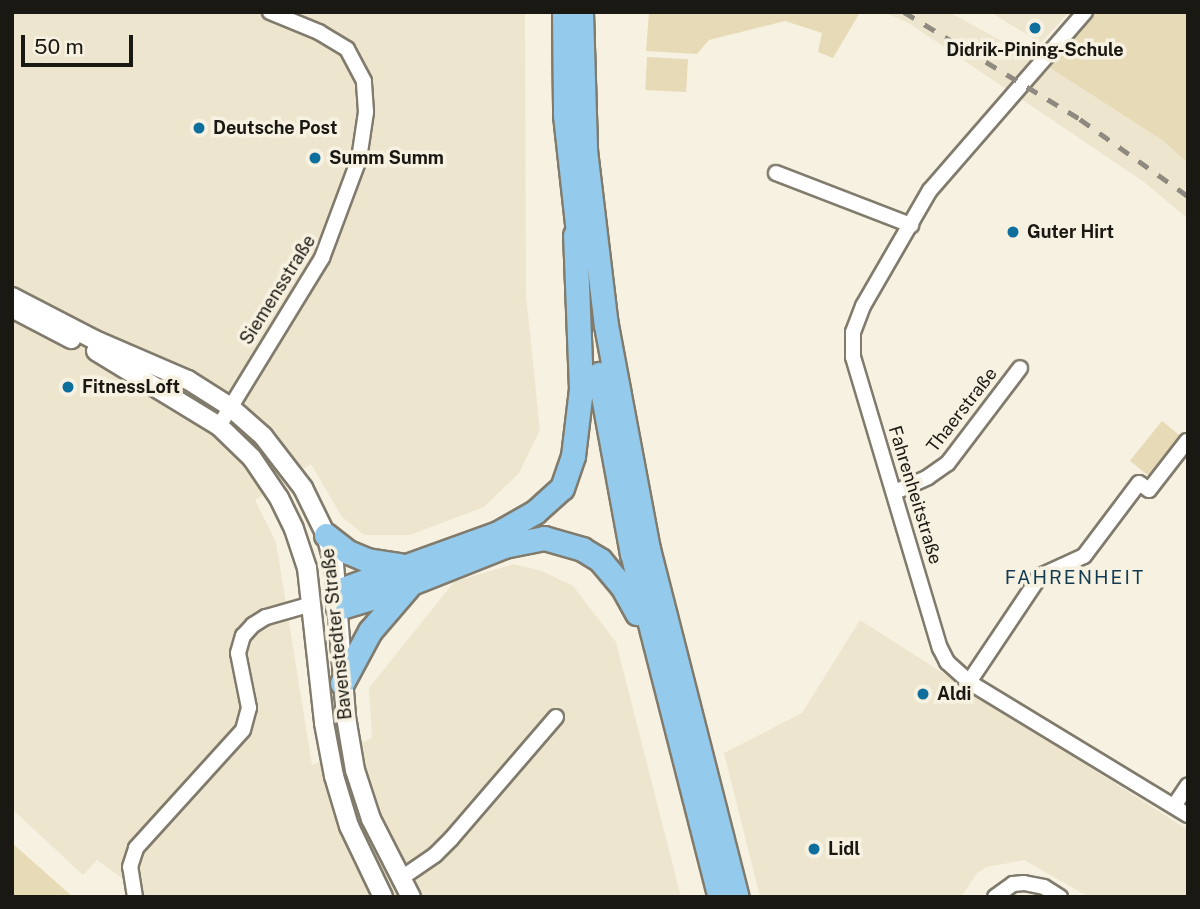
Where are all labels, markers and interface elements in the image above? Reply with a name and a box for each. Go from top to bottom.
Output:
marker: Didrik-Pining-Schule [1027,20,1043,36]
scale bar [24,21,136,65]
text: 50 m [34,34,84,59]
place label: Didrik-Pining-Schule [946,39,1124,61]
place label: Deutsche Post [213,117,337,139]
marker: Deutsche Post [191,120,207,136]
place label: Summ Summ [329,147,444,169]
marker: Summ Summ [307,150,323,166]
place label: Guter Hirt [1027,221,1114,243]
marker: Guter Hirt [1005,224,1021,240]
street label: Siemensstraße [236,231,320,349]
street label: Thaerstraße [922,363,1002,457]
place label: FitnessLoft [82,376,180,398]
marker: FitnessLoft [60,379,76,395]
street label: Fahrenheitstraße [884,423,946,567]
street label: Bavenstedter Straße [317,547,357,721]
district label: FAHRENHEIT [1006,567,1144,589]
place label: Aldi [937,683,971,705]
marker: Aldi [915,686,931,702]
place label: Lidl [828,838,860,860]
marker: Lidl [806,841,822,857]

